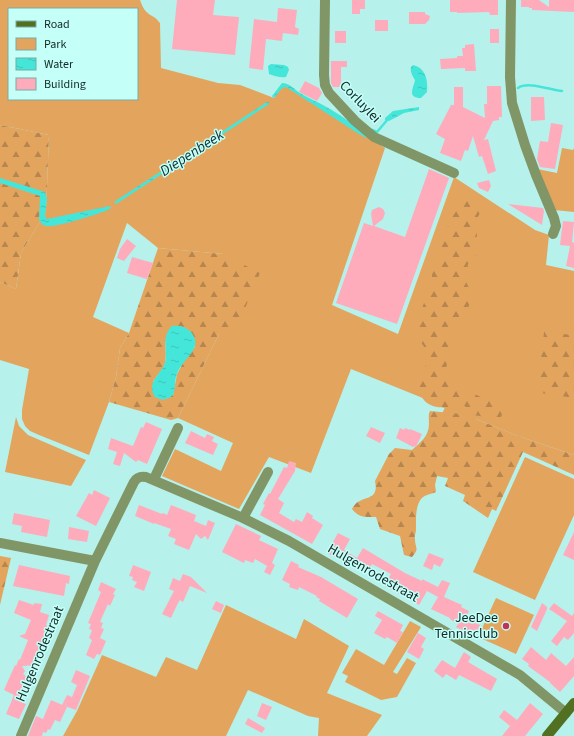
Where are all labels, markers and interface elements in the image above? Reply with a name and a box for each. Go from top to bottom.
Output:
legend [8,8,138,100]
text: Road [44,16,70,33]
text: Park [44,36,66,53]
text: Water [44,56,74,73]
text: Building [44,76,86,93]
street label: Corluylei [335,76,385,128]
water label: Diepenbeek [156,124,229,182]
street label: Hulgenrodestraat [324,539,423,607]
street label: Hulgenrodestraat [11,603,69,705]
place label: JeeDee Tennisclub [435,608,498,644]
marker: JeeDee Tennisclub [501,621,511,631]

